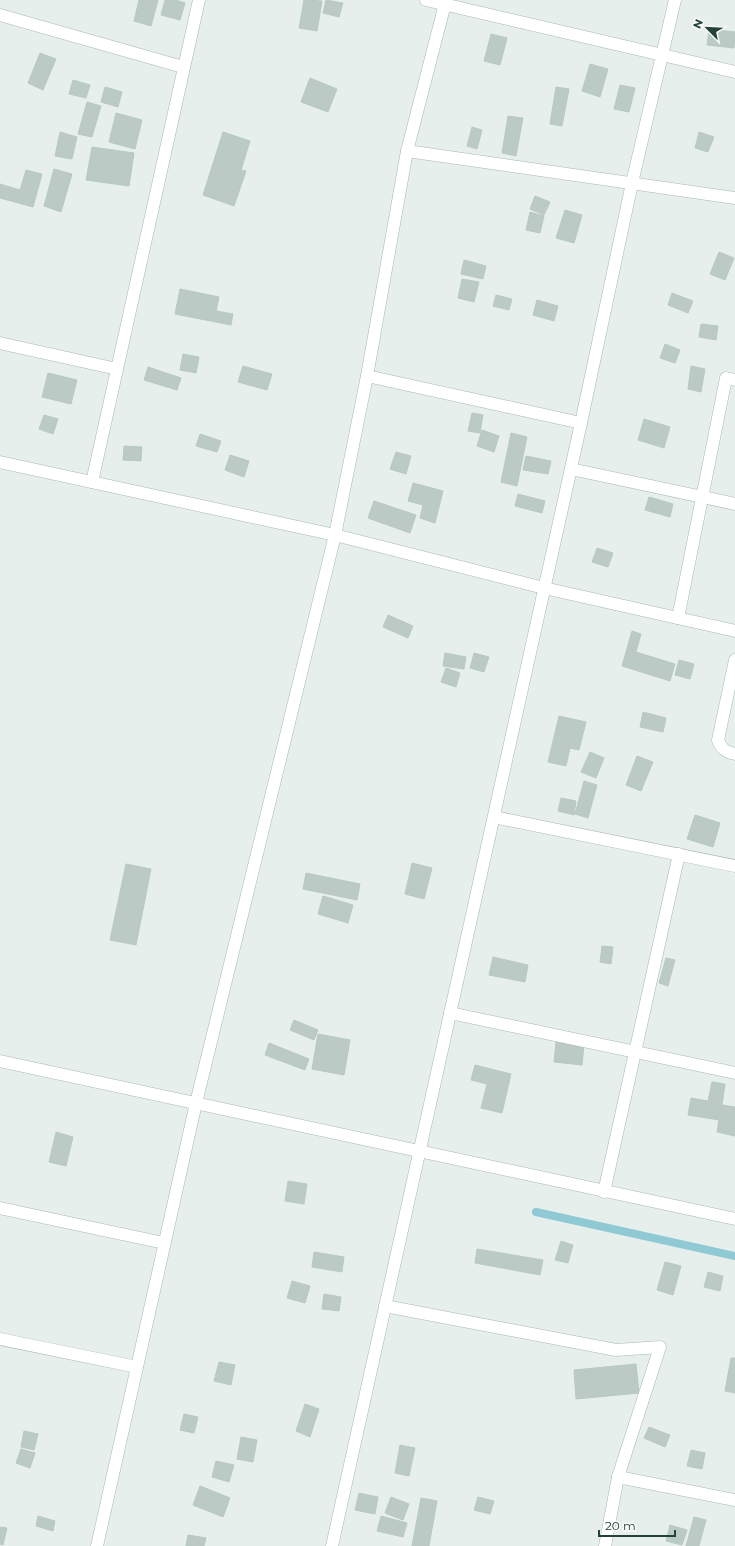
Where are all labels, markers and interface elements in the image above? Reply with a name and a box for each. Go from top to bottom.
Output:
north arrow [687,8,727,48]
text: N [690,17,706,31]
scale bar [599,1512,675,1538]
text: 20 m [605,1518,636,1533]

